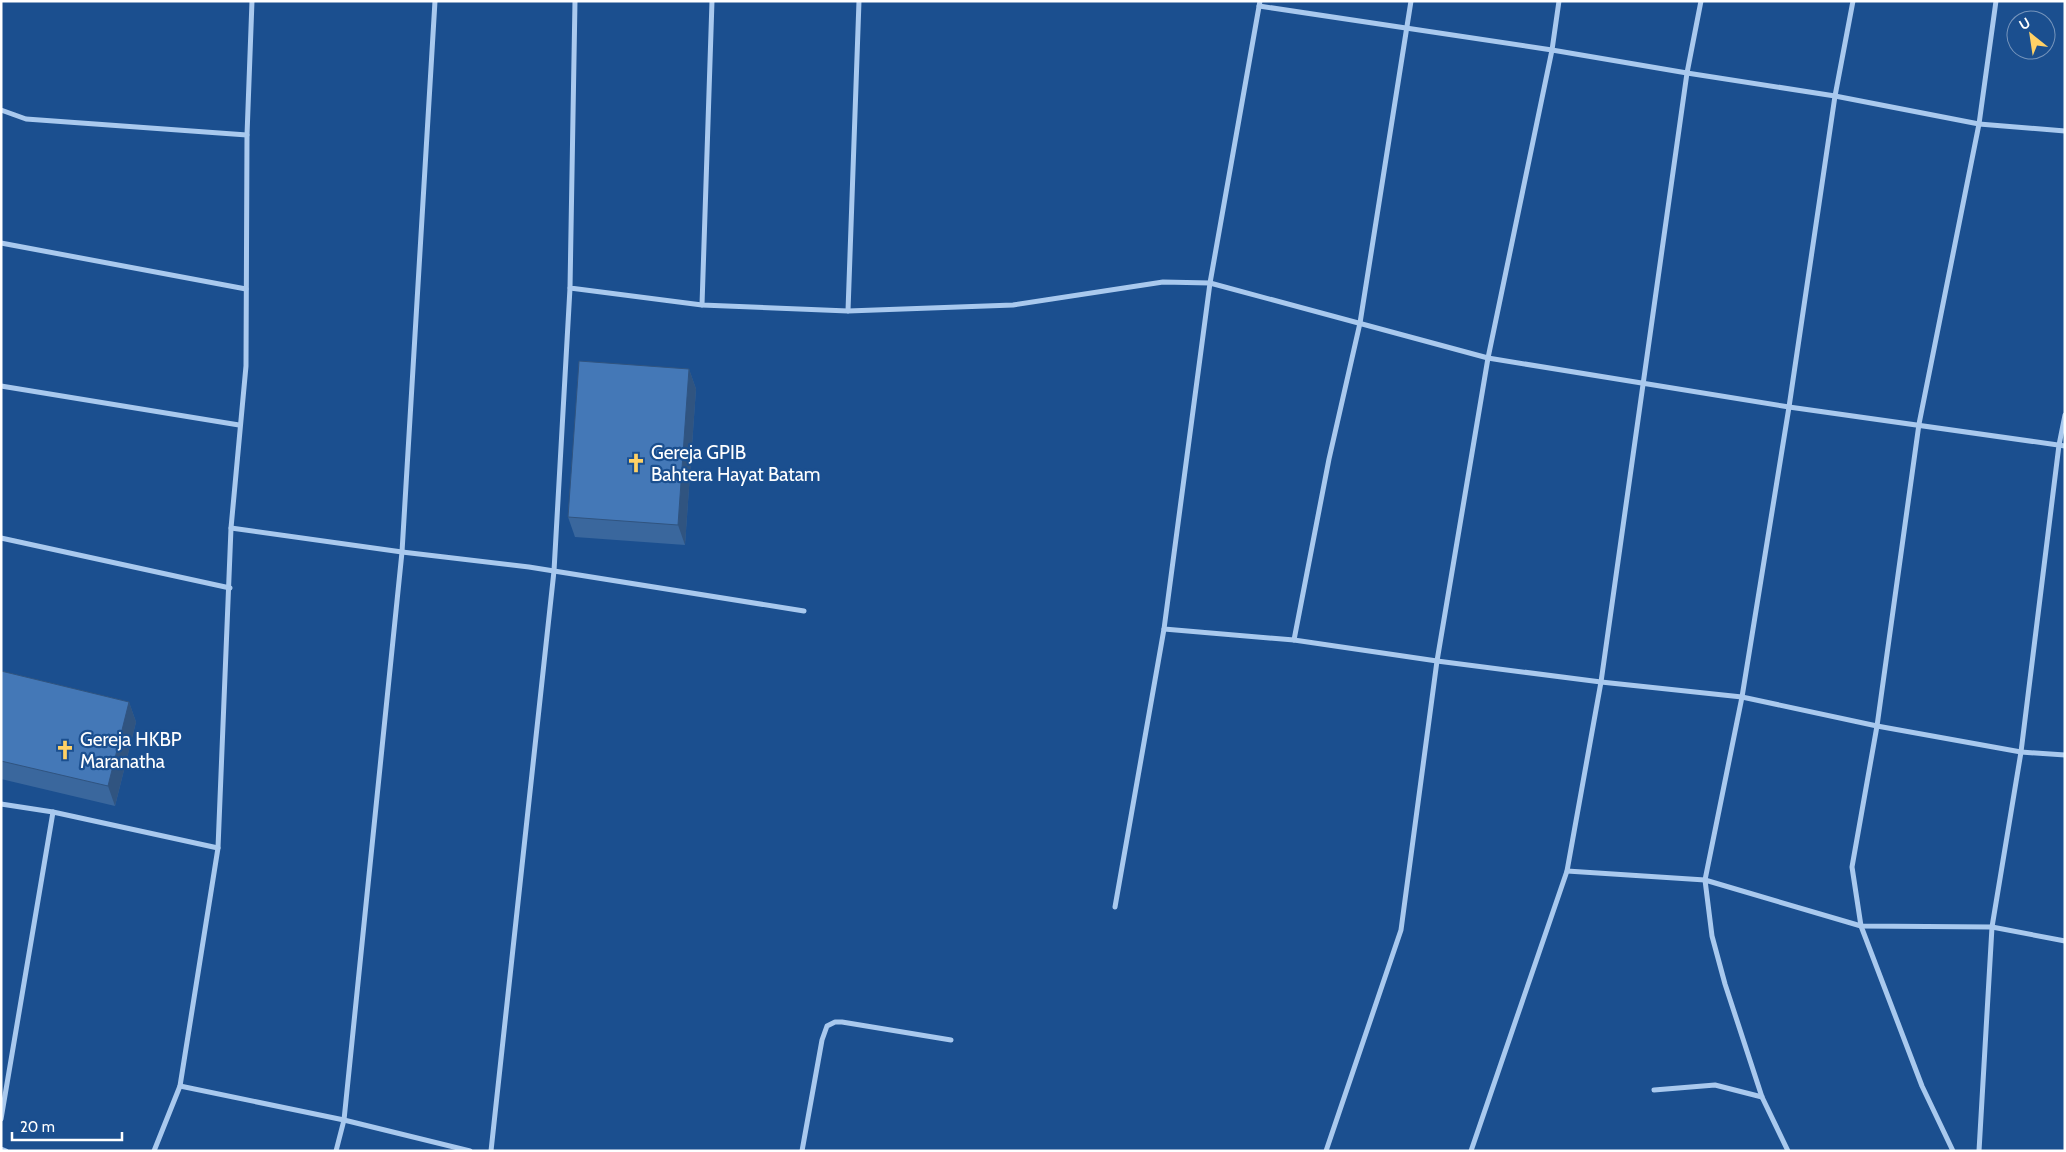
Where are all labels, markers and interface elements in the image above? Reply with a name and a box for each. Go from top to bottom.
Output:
north arrow [2006,10,2056,60]
text: U [2016,13,2033,34]
place label: Gereja GPIB Bahtera Hayat Batam [651,441,820,486]
church icon: Gereja GPIB Bahtera Hayat Batam [625,452,647,474]
place label: Gereja HKBP Maranatha [80,728,182,773]
church icon: Gereja HKBP Maranatha [54,739,76,761]
scale bar [12,1110,122,1142]
text: 20 m [20,1118,55,1136]

